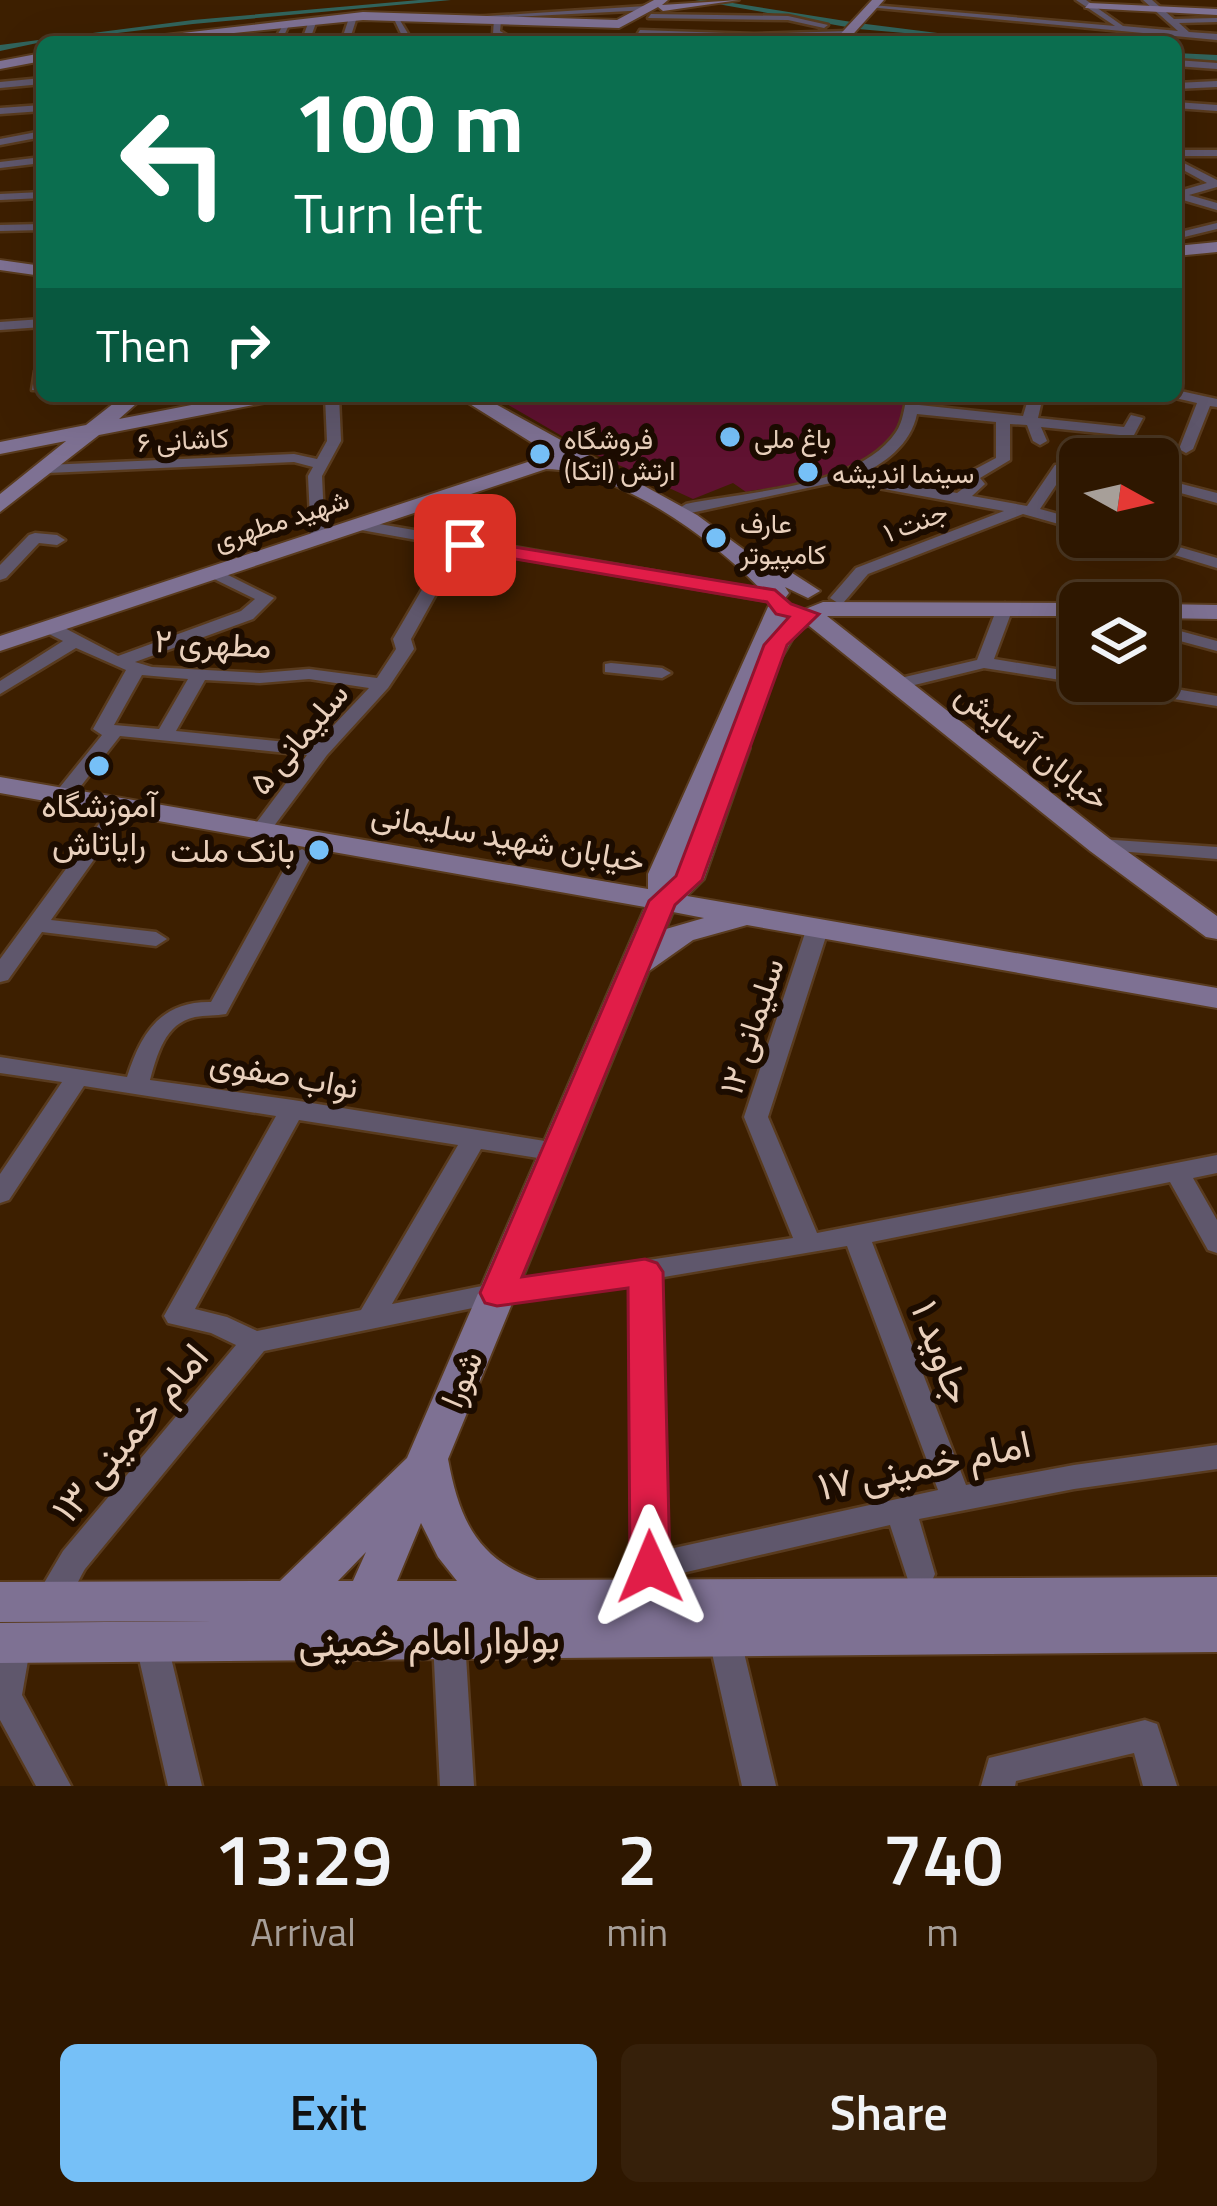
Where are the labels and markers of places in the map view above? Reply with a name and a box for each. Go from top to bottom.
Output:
place label: باغ ملی [754,417,831,458]
place label: فروشگاه ارتش (اتکا) [564,418,676,490]
marker: باغ ملی [717,424,743,450]
marker: فروشگاه ارتش (اتکا) [527,441,553,467]
place label: سینما اندیشه [832,452,974,493]
marker: سینما اندیشه [795,459,821,485]
pin [414,494,516,596]
place label: عارف کامپیوتر [739,502,826,574]
marker: عارف کامپیوتر [703,525,729,551]
marker: آموزشگاه رایاتاش [86,753,112,779]
place label: آموزشگاه رایاتاش [41,780,159,868]
place label: بانک ملت [170,825,295,875]
marker: بانک ملت [306,837,332,863]

